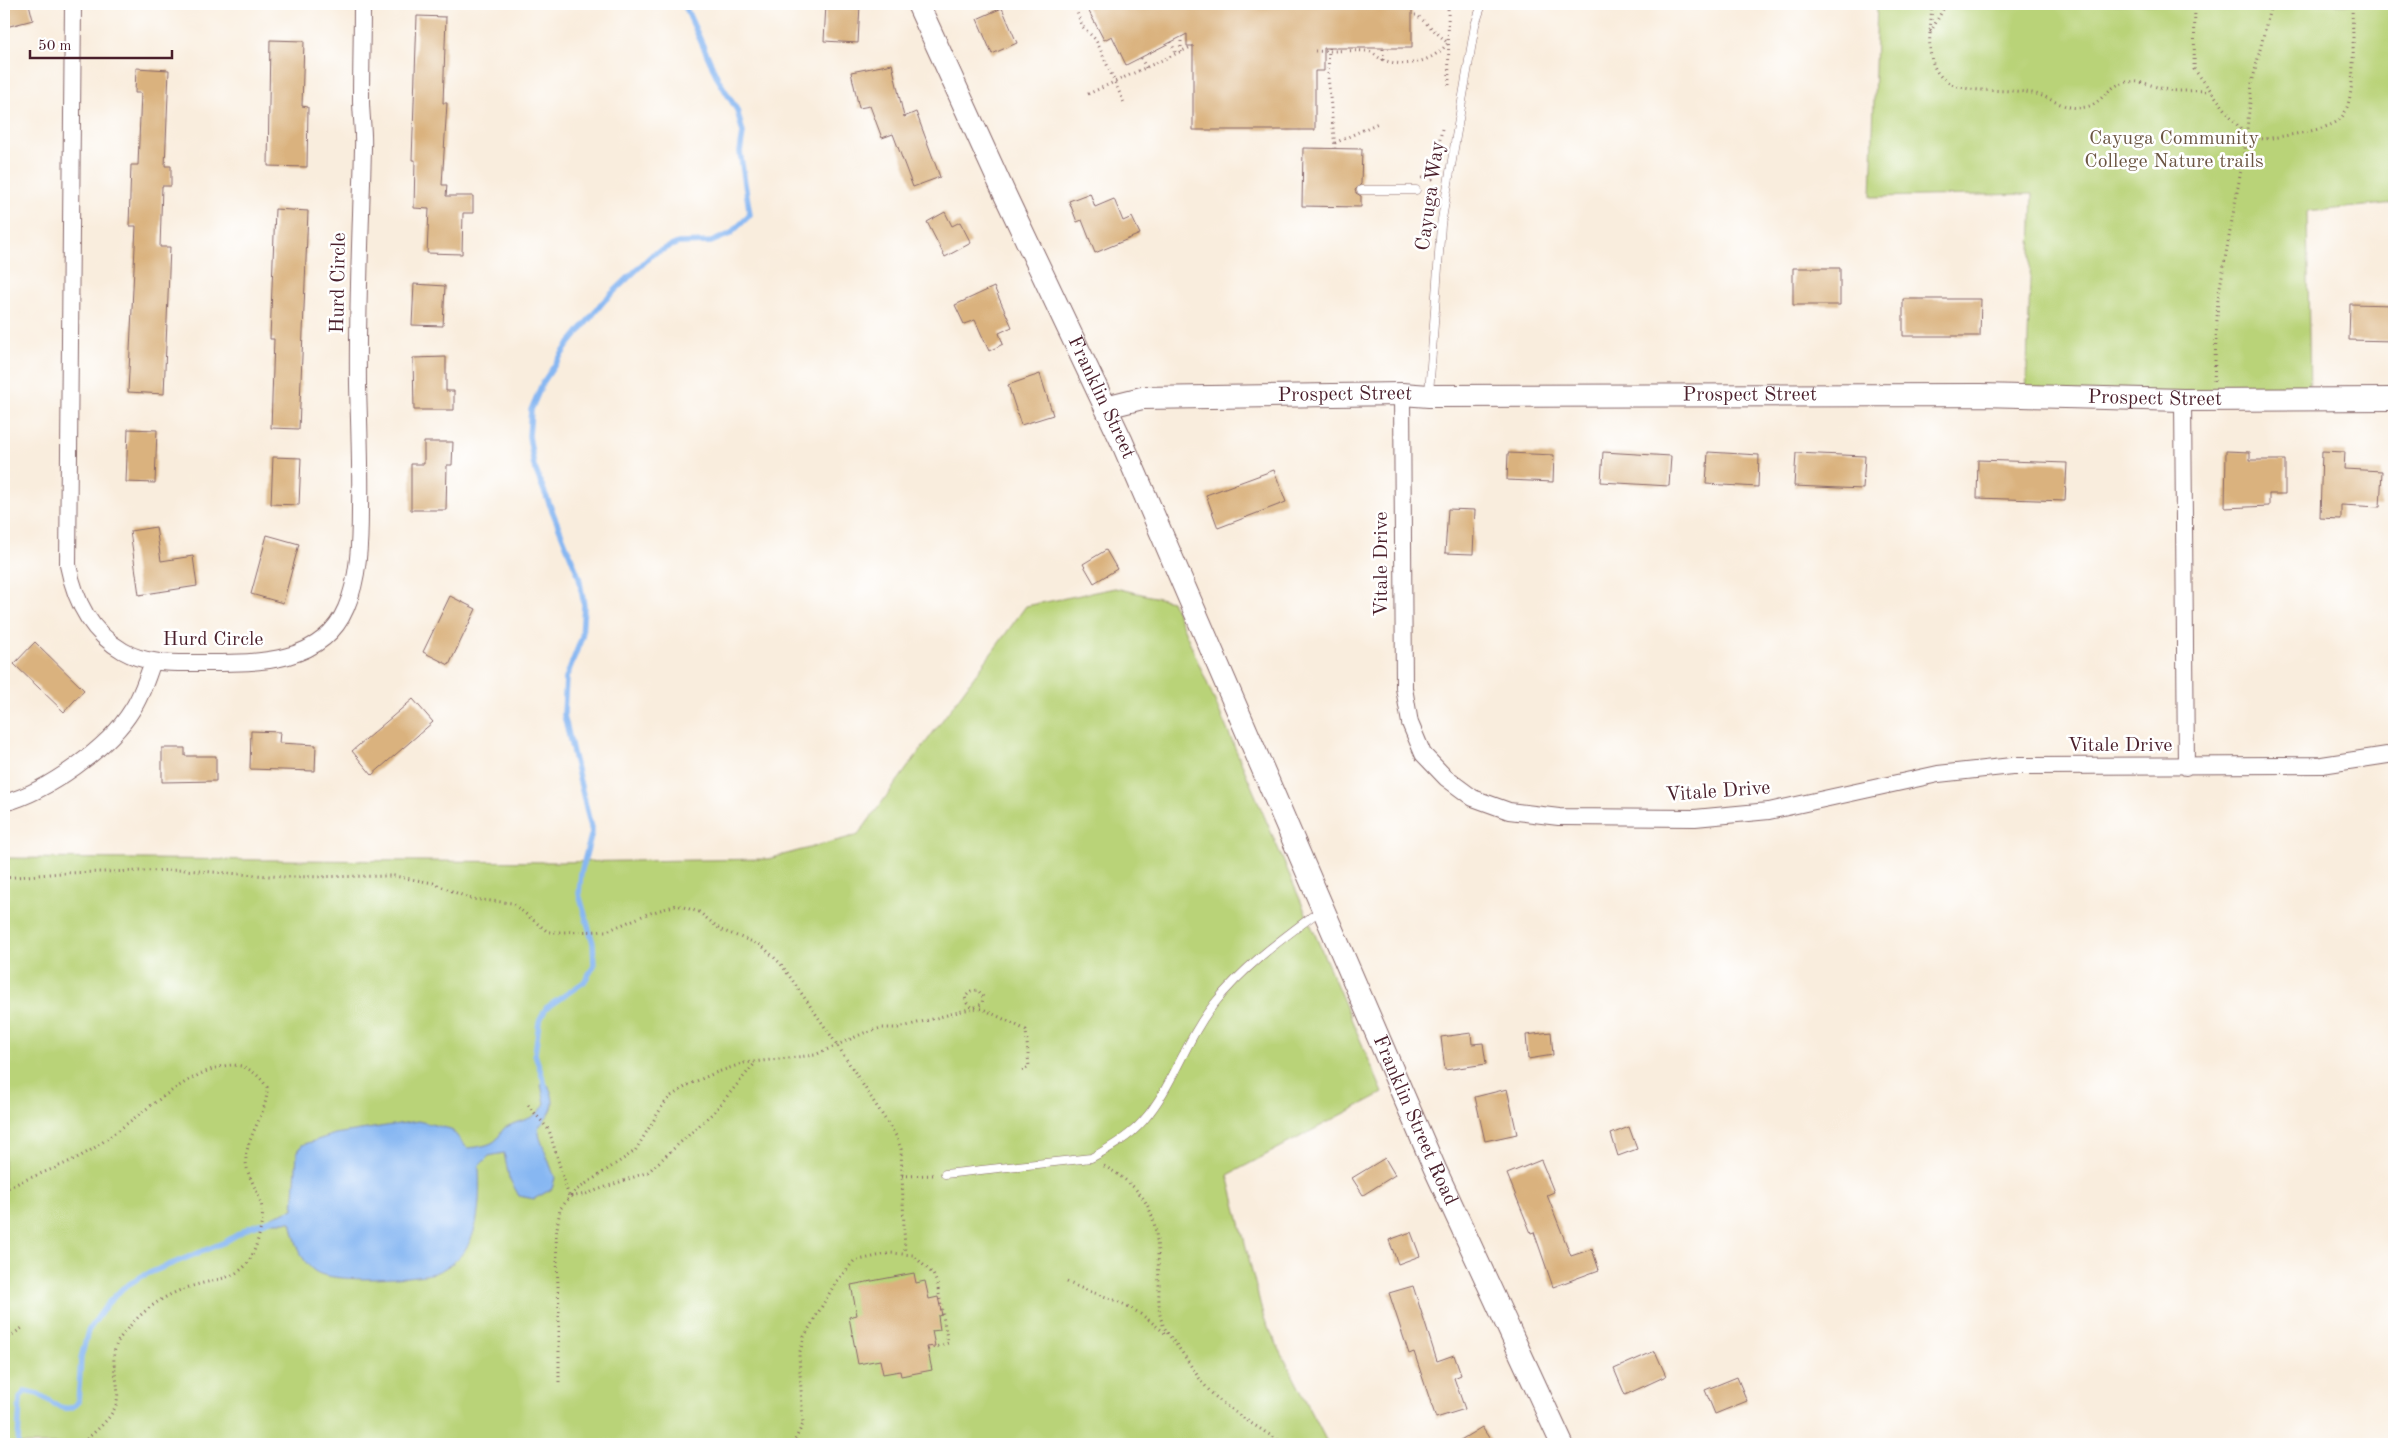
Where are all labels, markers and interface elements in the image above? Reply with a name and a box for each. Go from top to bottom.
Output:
scale bar [30,28,172,60]
text: 50 m [38,39,72,54]
park label: Cayuga Community College Nature trails [2084,129,2264,172]
street label: Cayuga Way [1413,140,1449,252]
street label: Hurd Circle [328,232,350,334]
street label: Franklin Street [1063,333,1138,462]
street label: Prospect Street [1278,384,1413,406]
street label: Prospect Street [1683,385,1817,406]
street label: Prospect Street [2087,388,2222,410]
street label: Vitale Drive [1372,511,1392,617]
street label: Hurd Circle [163,630,264,650]
street label: Vitale Drive [2067,736,2173,756]
street label: Vitale Drive [1665,778,1771,806]
street label: Franklin Street Road [1369,1032,1460,1209]

